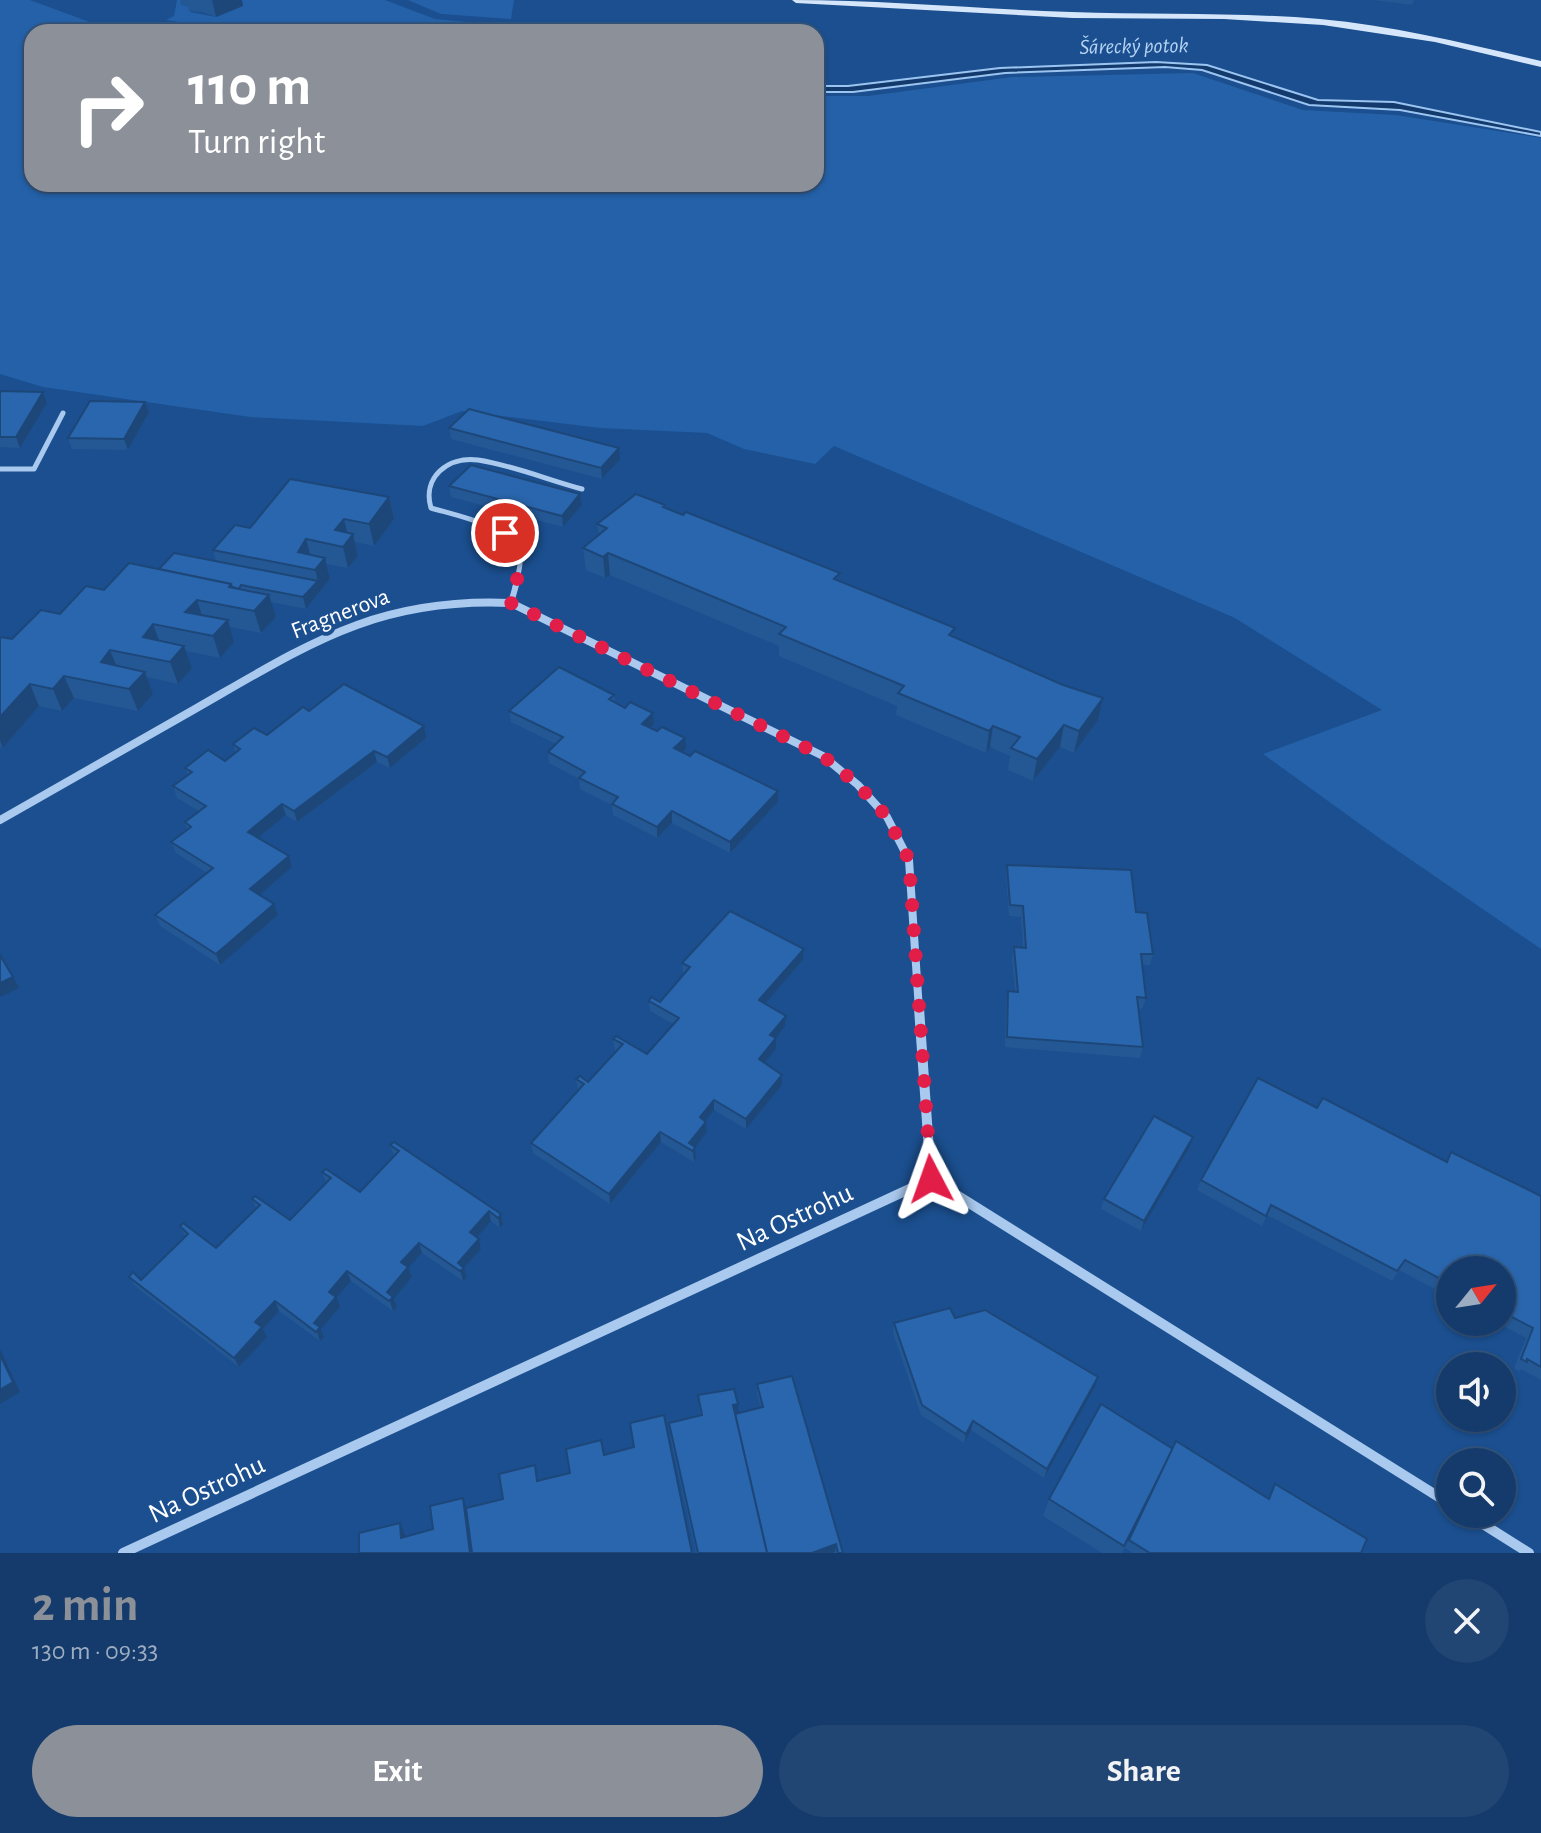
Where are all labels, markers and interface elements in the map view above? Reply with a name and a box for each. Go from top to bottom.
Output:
water label: Šárecký potok [1079,33,1189,59]
icon: right [56,56,160,160]
text: 110 m [188,59,311,115]
text: Turn right [188,124,325,160]
pin [471,499,539,567]
icon: arrive [483,511,527,555]
street label: Fragnerova [288,584,393,644]
position arrow [889,1137,973,1221]
street label: Na Ostrohu [732,1179,857,1257]
north arrow [1436,1256,1516,1336]
map controls [1436,1256,1516,1528]
button: sound [1436,1352,1516,1432]
button: search [1436,1448,1516,1528]
street label: Na Ostrohu [144,1451,269,1529]
button: close [1425,1579,1509,1663]
text: 2 min [32,1582,139,1630]
text: 130 m · 09:33 [32,1638,158,1664]
button: Exit [32,1725,763,1817]
button: Share [779,1725,1509,1817]

